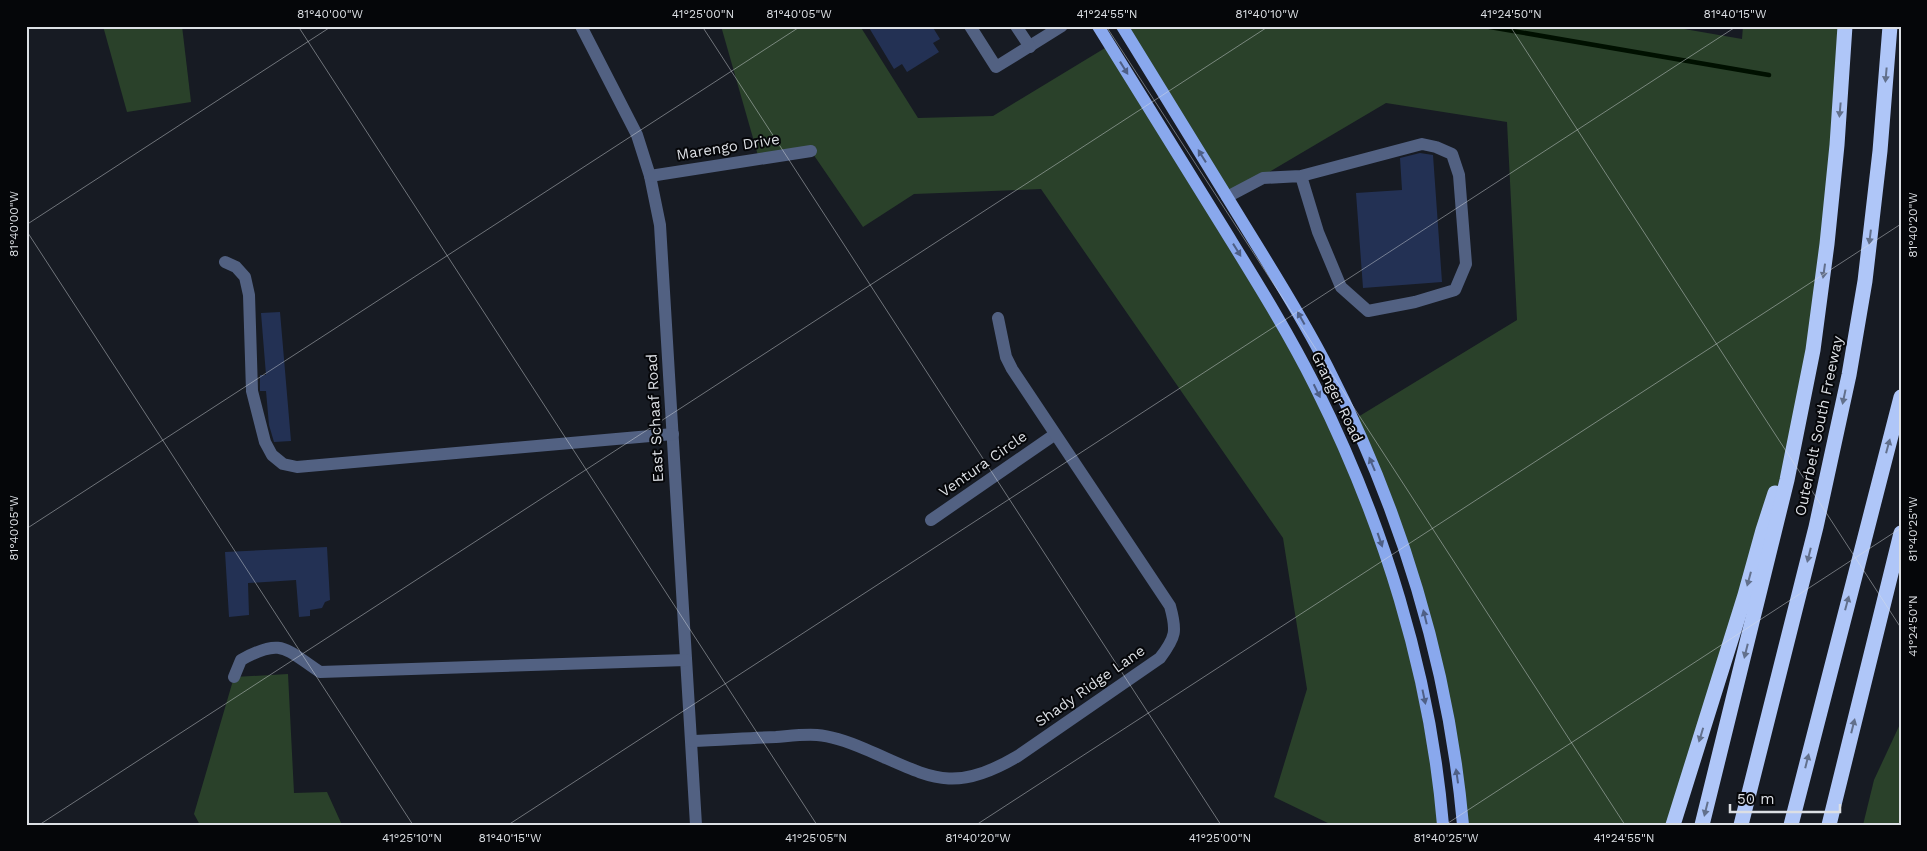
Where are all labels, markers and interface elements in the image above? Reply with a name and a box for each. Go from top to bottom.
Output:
text: 81°40'00"W [297,7,364,21]
text: 41°25'00"N [672,7,734,21]
text: 81°40'05"W [766,7,832,21]
text: 41°24'55"N [1076,7,1138,21]
text: 81°40'10"W [1235,7,1299,21]
text: 41°24'50"N [1480,7,1542,21]
text: 81°40'15"W [1704,7,1767,21]
one-way arrow [1119,61,1128,74]
one-way arrow [1882,67,1890,83]
one-way arrow [1836,102,1844,118]
street label: Marengo Drive [675,130,781,164]
one-way arrow [1197,149,1206,162]
text: 81°40'00"W [7,190,21,257]
text: 81°40'20"W [1906,192,1920,258]
one-way arrow [1866,229,1874,245]
one-way arrow [1232,243,1241,256]
one-way arrow [1820,264,1828,280]
one-way arrow [1297,310,1305,325]
street label: Outerbelt South Freeway [1791,334,1847,518]
street label: Granger Road [1307,349,1367,445]
street label: East Schaaf Road [643,353,667,483]
one-way arrow [1314,384,1322,398]
one-way arrow [1840,389,1848,404]
street label: Ventura Circle [935,427,1031,501]
one-way arrow [1884,438,1892,453]
one-way arrow [1368,456,1376,471]
text: 81°40'05"W [7,495,21,561]
text: 81°40'25"W [1906,496,1920,562]
one-way arrow [1377,533,1385,548]
one-way arrow [1805,548,1813,563]
one-way arrow [1745,572,1753,587]
text: 41°24'50"N [1906,595,1920,657]
one-way arrow [1843,596,1851,611]
one-way arrow [1421,610,1429,625]
street label: Shady Ridge Lane [1032,641,1148,731]
one-way arrow [1742,643,1750,658]
one-way arrow [1420,689,1428,704]
one-way arrow [1849,719,1857,734]
one-way arrow [1697,727,1704,742]
one-way arrow [1803,753,1811,768]
one-way arrow [1452,768,1460,784]
scale bar [1730,781,1840,813]
text: 50 m [1737,790,1774,808]
one-way arrow [1702,801,1710,816]
text: 41°25'10"N [382,831,442,845]
text: 81°40'15"W [479,831,542,845]
text: 41°25'05"N [785,831,847,845]
text: 81°40'20"W [945,831,1011,845]
text: 41°25'00"N [1189,831,1251,845]
text: 81°40'25"W [1413,831,1479,845]
text: 41°24'55"N [1593,831,1655,845]

